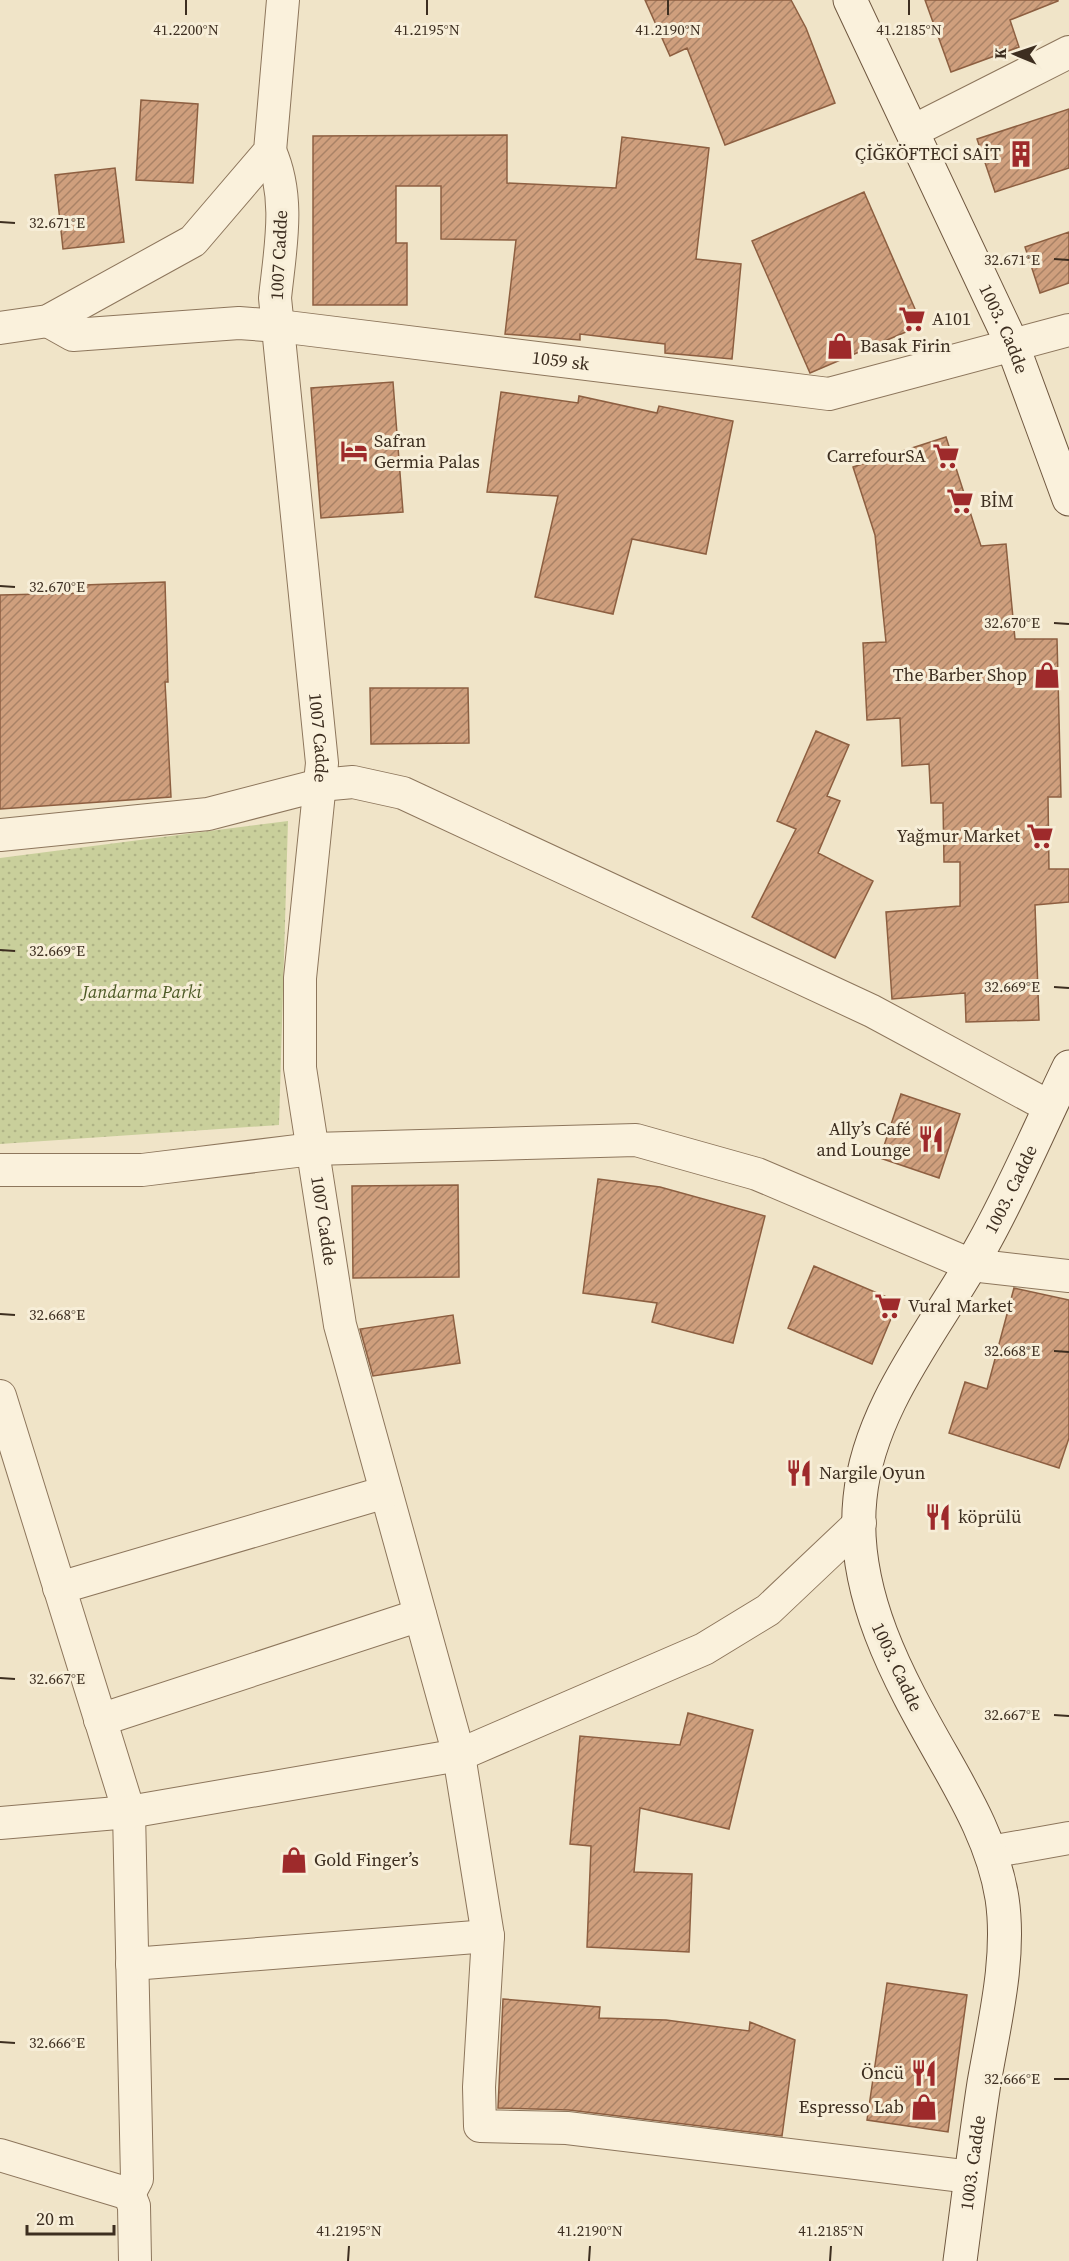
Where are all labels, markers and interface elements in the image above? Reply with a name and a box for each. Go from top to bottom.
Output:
text: 41.2200°N [153,19,219,40]
text: 41.2195°N [394,19,460,40]
text: 41.2190°N [635,19,701,40]
text: 41.2185°N [876,19,942,40]
north arrow [985,24,1045,84]
text: K [989,47,1011,59]
building icon: ÇİĞKÖFTECİ SAİT [1006,139,1036,169]
place label: ÇİĞKÖFTECİ SAİT [855,141,1001,166]
street label: 1007 Cadde [264,209,293,301]
text: 32.671°E [29,212,85,233]
text: 32.671°E [984,249,1040,270]
street label: 1003. Cadde [973,280,1035,377]
supermarket icon: A101 [897,304,927,334]
place label: A101 [932,306,971,331]
shop icon: Basak Firin [825,331,855,361]
place label: Basak Firin [860,333,951,358]
street label: 1059 sk [531,344,591,376]
place label: Safran Germia Palas [374,428,480,474]
hotel icon: Safran Germia Palas [339,436,369,466]
supermarket icon: CarrefourSA [931,441,961,471]
place label: CarrefourSA [827,443,926,468]
supermarket icon: BİM [945,486,975,516]
place label: BİM [980,488,1014,513]
text: 32.670°E [29,576,85,597]
text: 32.670°E [984,612,1040,633]
shop icon: The Barber Shop [1032,660,1062,690]
place label: The Barber Shop [893,662,1027,687]
street label: 1007 Cadde [303,691,335,784]
supermarket icon: Yağmur Market [1025,821,1055,851]
place label: Yağmur Market [896,823,1020,848]
text: 32.669°E [29,940,85,961]
text: 32.669°E [984,976,1040,997]
park label: Jandarma Parki [79,979,202,1004]
place label: Ally’s Café and Lounge [816,1116,911,1162]
restaurant icon: Ally’s Café and Lounge [916,1124,946,1154]
street label: 1003. Cadde [978,1141,1043,1238]
street label: 1007 Cadde [305,1174,344,1267]
supermarket icon: Vural Market [873,1291,903,1321]
place label: Vural Market [908,1293,1013,1318]
text: 32.668°E [29,1304,85,1325]
text: 32.668°E [984,1340,1040,1361]
restaurant icon: Nargile Oyun [784,1458,814,1488]
place label: Nargile Oyun [819,1460,925,1485]
restaurant icon: köprülü [923,1502,953,1532]
place label: köprülü [958,1504,1021,1529]
street label: 1003. Cadde [866,1618,929,1715]
text: 32.667°E [29,1668,85,1689]
text: 32.667°E [984,1704,1040,1725]
shop icon: Gold Finger’s [279,1845,309,1875]
place label: Gold Finger’s [314,1847,419,1872]
text: 32.666°E [29,2032,85,2053]
restaurant icon: Öncü [909,2058,939,2088]
place label: Öncü [861,2060,904,2085]
text: 32.666°E [984,2068,1040,2089]
shop icon: Espresso Lab [909,2092,939,2122]
place label: Espresso Lab [798,2094,904,2119]
street label: 1003. Cadde [954,2114,991,2212]
scale bar [27,2198,114,2236]
text: 20 m [36,2206,74,2231]
text: 41.2195°N [316,2220,382,2241]
text: 41.2190°N [557,2220,623,2241]
text: 41.2185°N [798,2220,864,2241]

